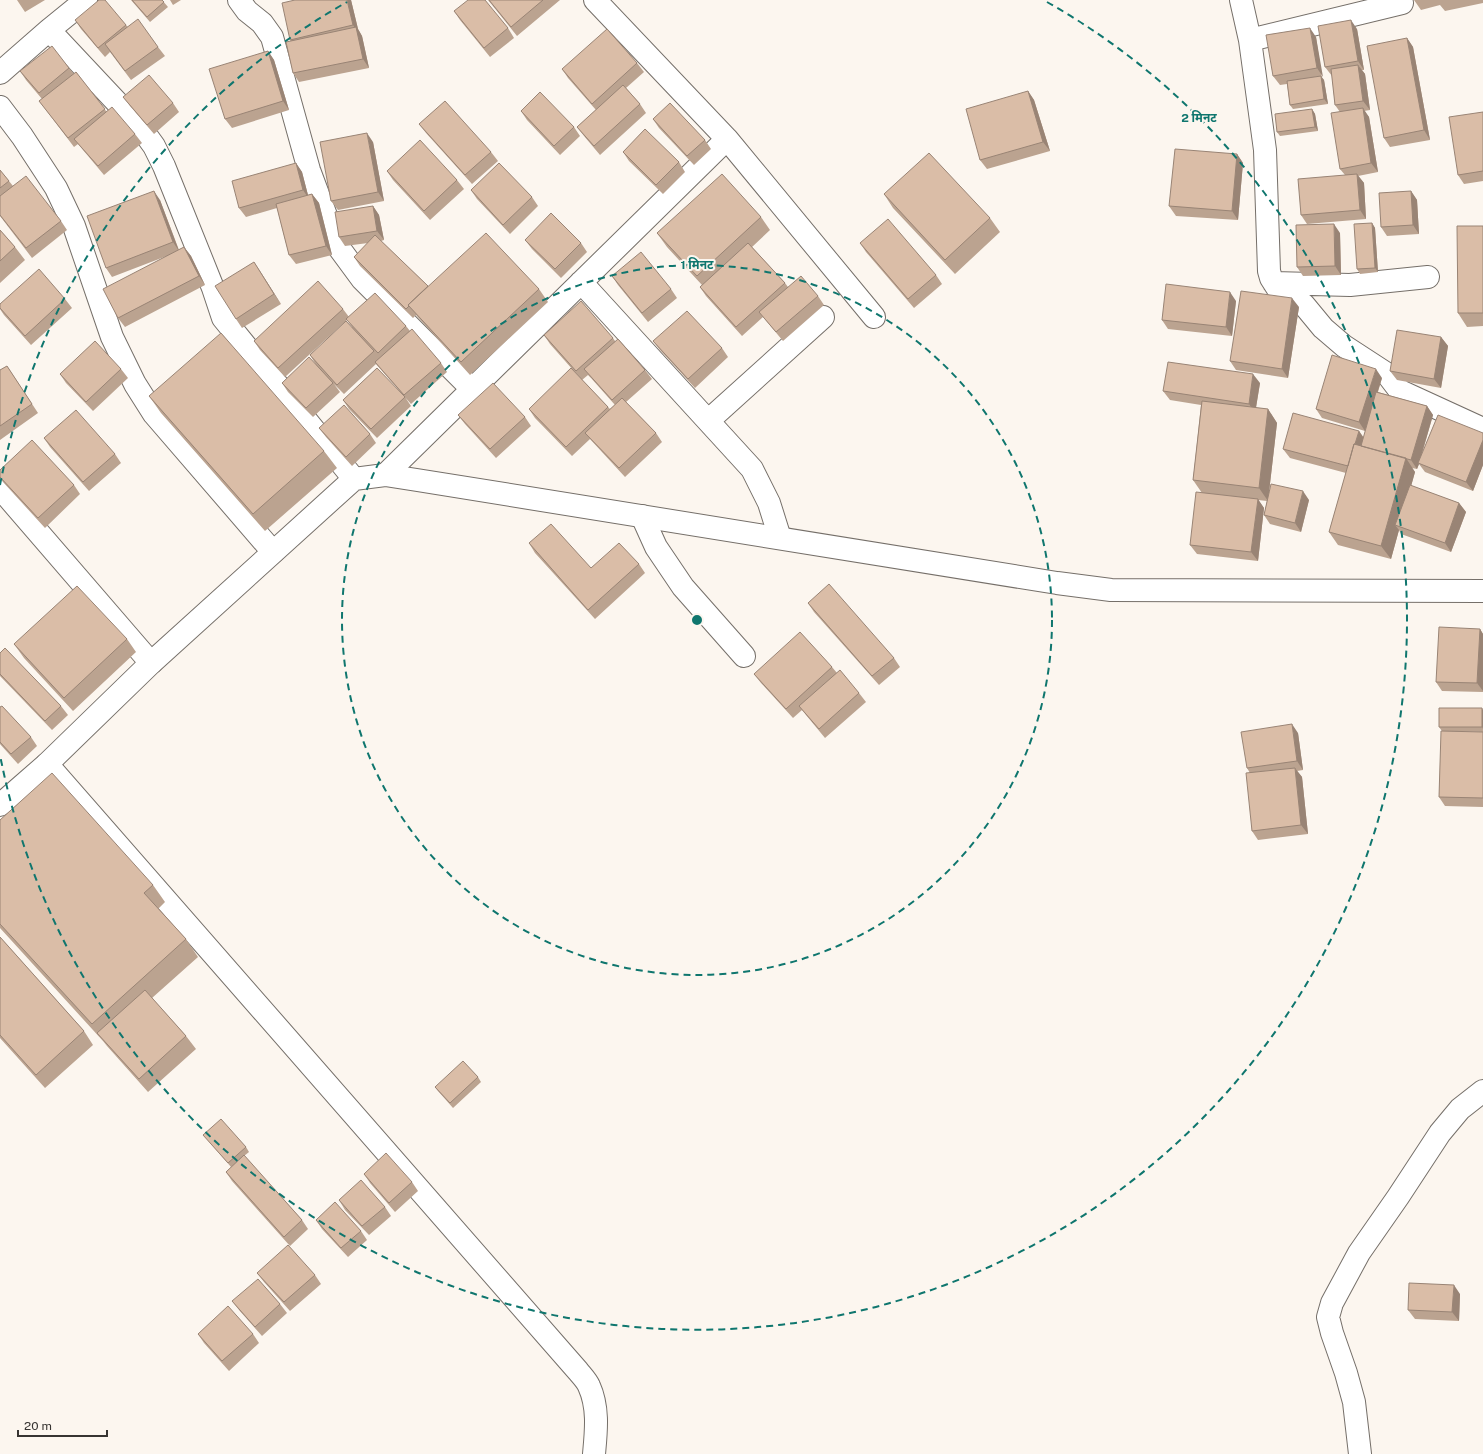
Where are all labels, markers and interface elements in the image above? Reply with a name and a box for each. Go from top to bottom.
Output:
text: 2 मिनट [1181,110,1217,125]
text: 1 मिनट [680,257,714,272]
centre of rings [690,613,704,627]
scale bar [18,1412,107,1438]
text: 20 m [24,1419,52,1433]

